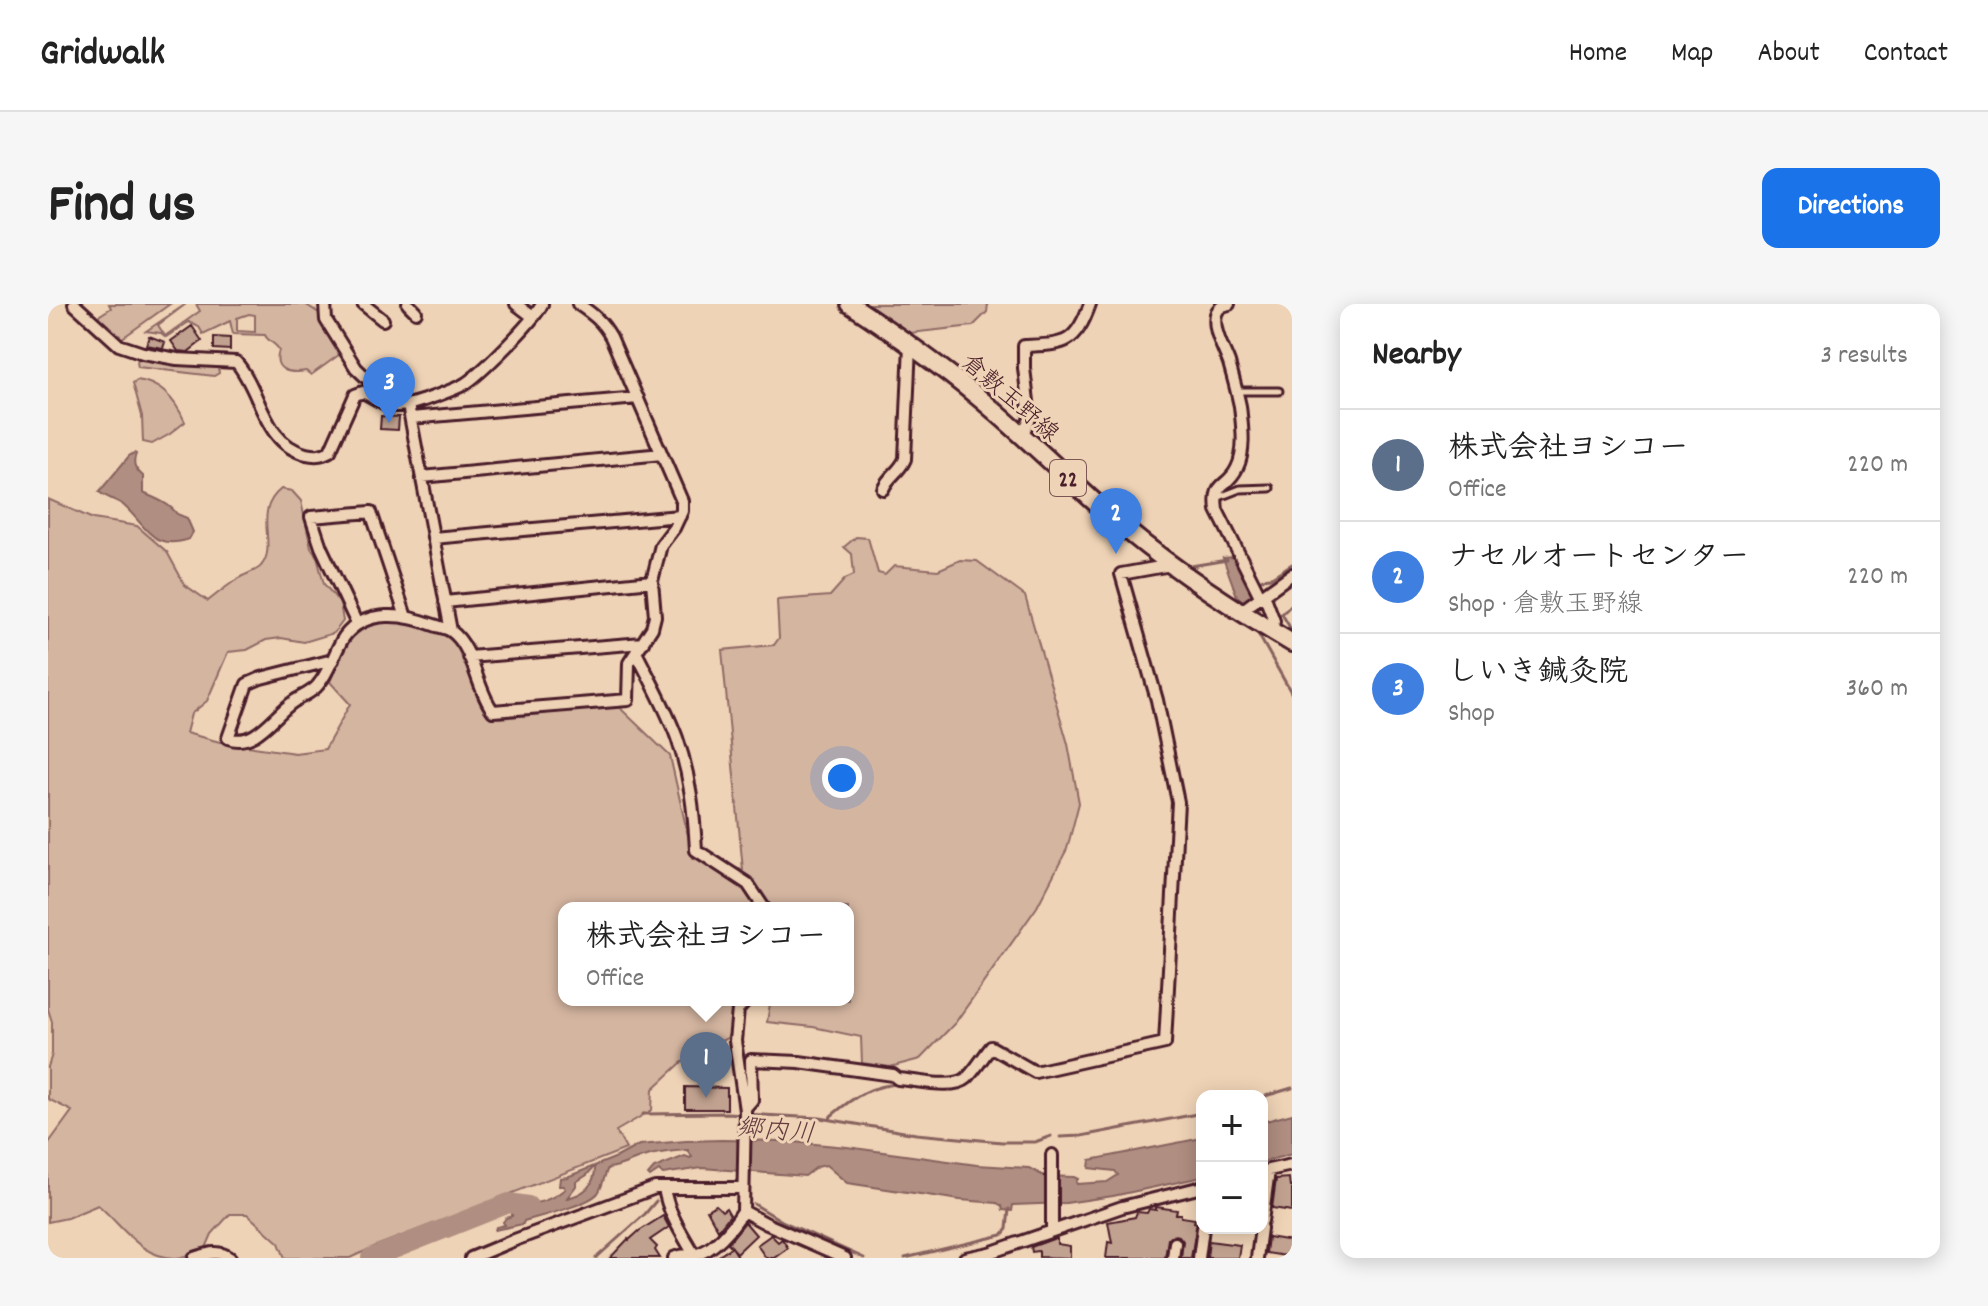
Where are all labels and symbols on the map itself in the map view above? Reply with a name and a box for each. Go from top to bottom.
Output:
street label: 倉敷玉野線 [953,347,1065,451]
pin: 3 [363,357,415,423]
road number: 22 [1050,460,1086,496]
pin: 2 [1090,488,1142,554]
your location [822,758,862,798]
pin: 1 [680,1032,732,1098]
water label: 郷内川 [735,1111,816,1154]

